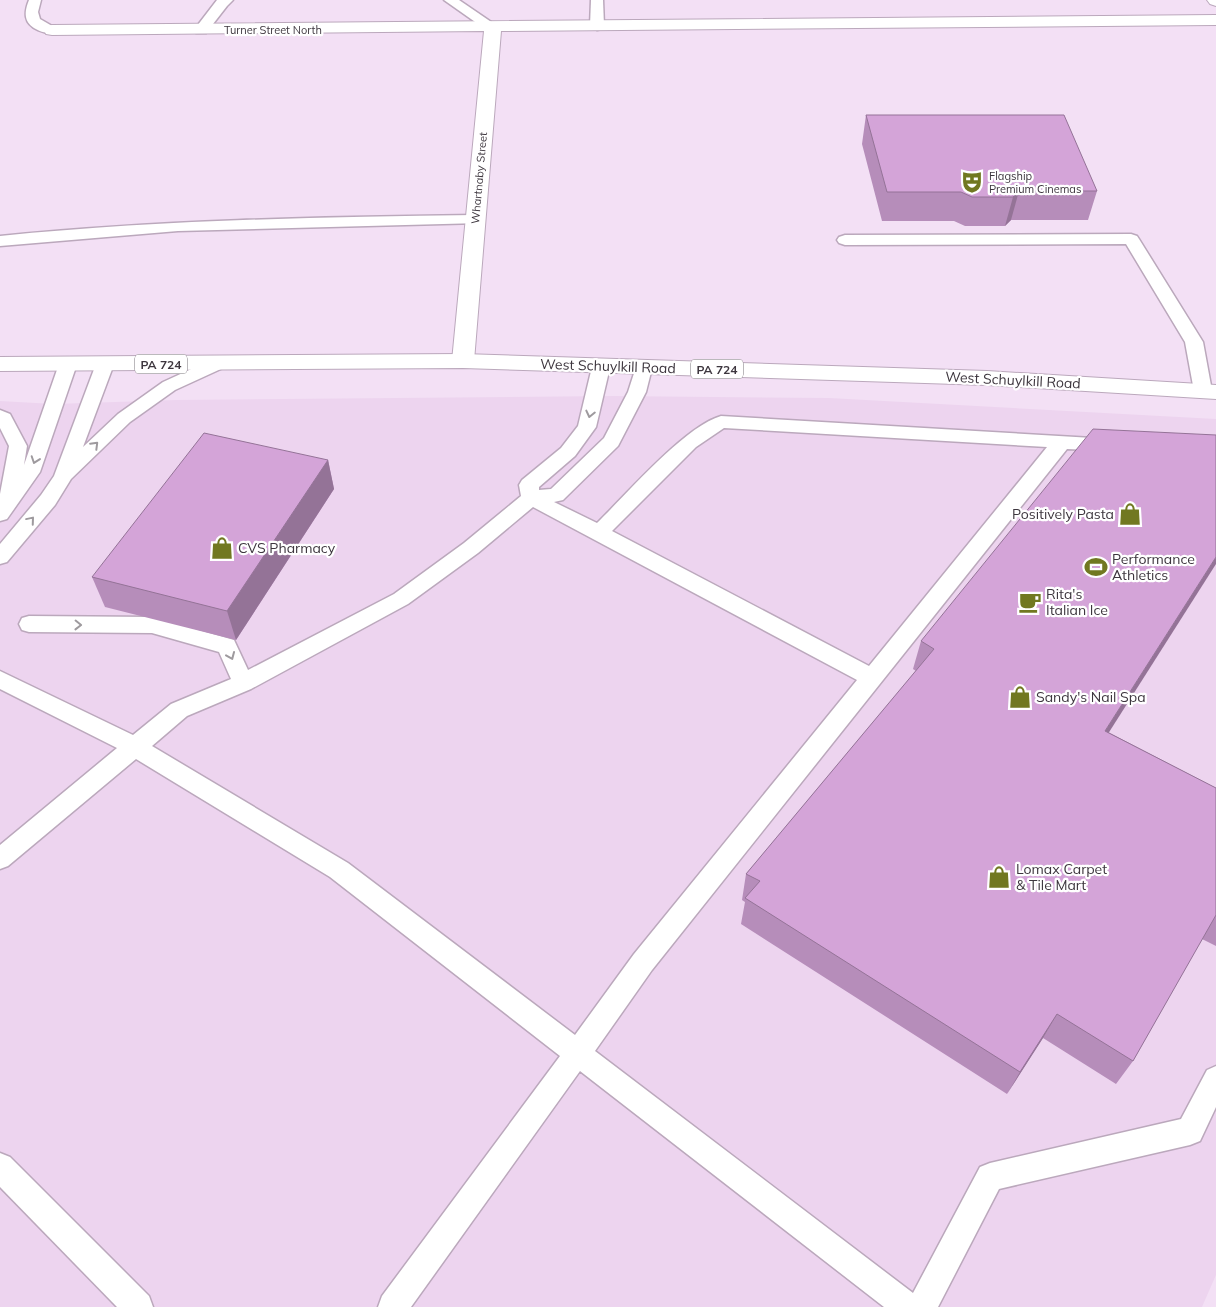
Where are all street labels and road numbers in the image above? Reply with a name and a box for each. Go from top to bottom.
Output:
street label: Turner Street North [224,23,322,37]
street label: Whartnaby Street [468,131,490,224]
road number: PA 724 [135,354,187,374]
street label: West Schuylkill Road [540,355,676,377]
road number: PA 724 [691,359,743,378]
street label: West Schuylkill Road [945,367,1081,393]

